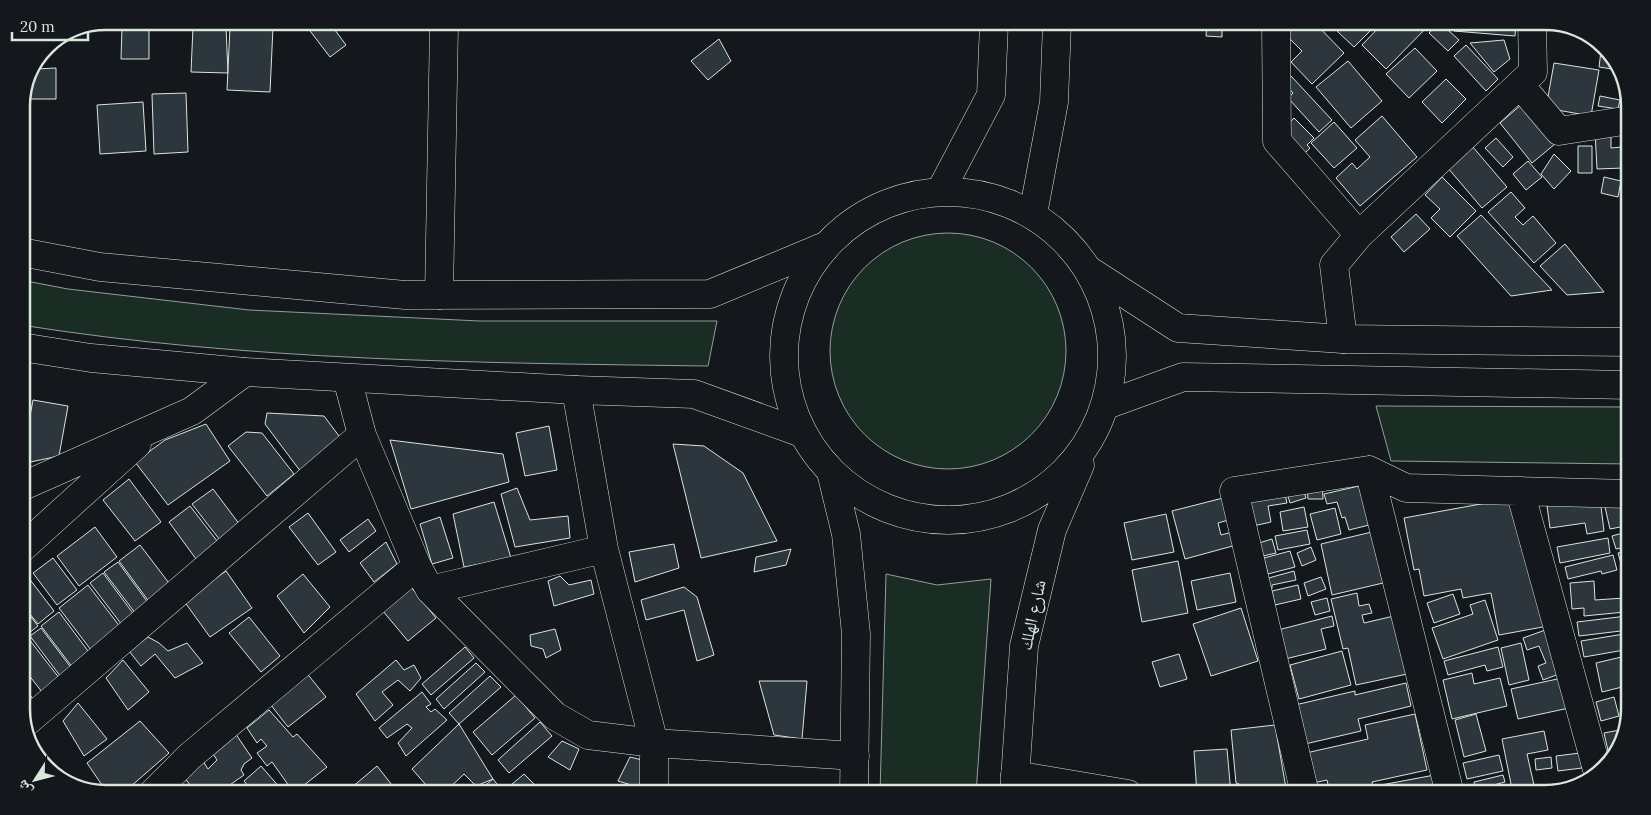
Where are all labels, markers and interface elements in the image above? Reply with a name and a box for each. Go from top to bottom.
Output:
scale bar [12,10,89,42]
text: 20 m [20,17,55,36]
street label: شارع الهلك [1013,578,1051,652]
north arrow [10,755,60,805]
text: ش [13,776,36,799]

